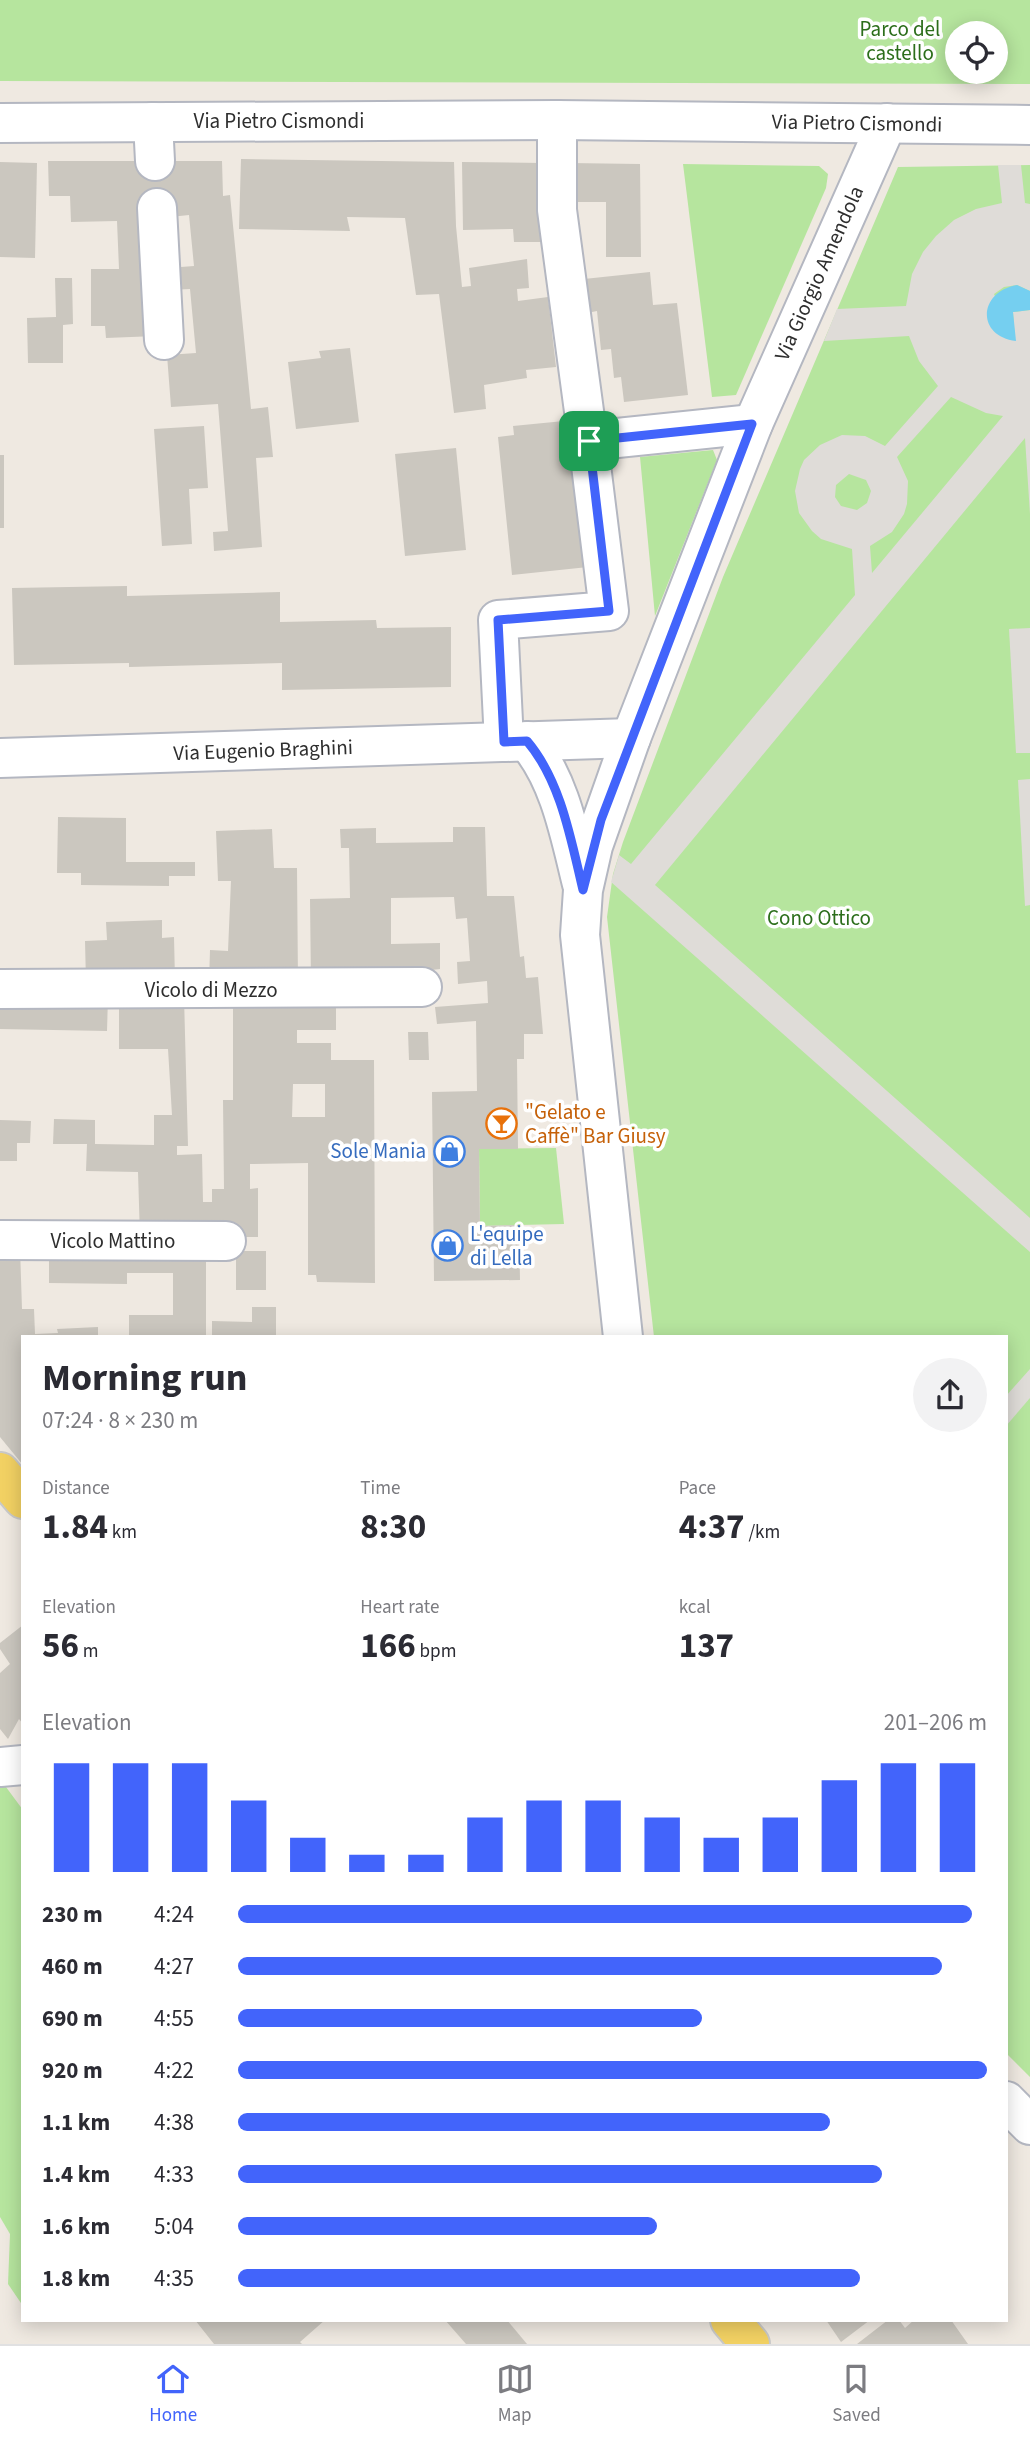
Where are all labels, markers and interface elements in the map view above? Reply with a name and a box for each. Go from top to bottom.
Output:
park label: Parco del castello [860,14,940,68]
map controls [945,21,1008,84]
button: locate [945,21,1008,84]
street label: Via Pietro Cismondi [194,106,364,136]
street label: Via Pietro Cismondi [771,107,943,139]
street label: Via Giorgio Amendola [767,181,871,365]
pin [559,411,619,471]
icon: arrive [570,422,608,460]
street label: Via Eugenio Braghini [173,732,353,768]
park label: Cono Ottico [767,903,871,933]
street label: Vicolo di Mezzo [144,975,278,1005]
place label: "Gelato e Caffè" Bar Giusy [525,1097,666,1151]
bar icon: "Gelato e Caffè" Bar Giusy [485,1107,519,1141]
shop icon: Sole Mania [432,1134,466,1168]
place label: Sole Mania [330,1136,426,1166]
place label: L'equipe di Lella [470,1219,544,1273]
street label: Vicolo Mattino [51,1226,175,1256]
shop icon: L'equipe di Lella [430,1229,464,1263]
text: Morning run [42,1351,247,1405]
button: share [913,1358,987,1432]
text: 07:24 · 8 × 230 m [42,1404,198,1437]
text: Distance [42,1475,110,1502]
text: Time [360,1475,400,1502]
text: Pace [679,1475,716,1502]
text: 1.84 [42,1502,108,1552]
text: 8:30 [360,1502,426,1552]
text: 4:37 [679,1502,745,1552]
text: km [108,1519,137,1546]
text: /km [745,1519,780,1546]
text: Elevation [42,1594,116,1621]
text: Heart rate [360,1594,439,1621]
text: kcal [679,1594,711,1621]
text: 56 [42,1621,79,1671]
text: 166 [360,1621,416,1671]
text: 137 [679,1621,734,1671]
text: m [79,1638,99,1665]
text: bpm [416,1638,456,1665]
text: Elevation [42,1706,132,1739]
text: 201–206 m [884,1706,987,1739]
text: 230 m [42,1898,103,1931]
text: 4:24 [154,1898,194,1931]
text: 460 m [42,1950,103,1983]
text: 4:27 [154,1950,194,1983]
text: 690 m [42,2002,103,2035]
text: 4:55 [154,2002,194,2035]
text: 920 m [42,2054,103,2087]
text: 4:22 [154,2054,194,2087]
text: 1.1 km [42,2106,110,2139]
text: 4:38 [154,2106,194,2139]
text: 1.4 km [42,2158,110,2191]
text: 4:33 [154,2158,194,2191]
text: 1.6 km [42,2210,110,2243]
text: 5:04 [154,2210,194,2243]
text: 1.8 km [42,2262,110,2295]
text: 4:35 [154,2262,194,2295]
tab: Home [149,2360,197,2429]
tab: Map [496,2360,534,2429]
tab: Saved [832,2360,881,2429]

